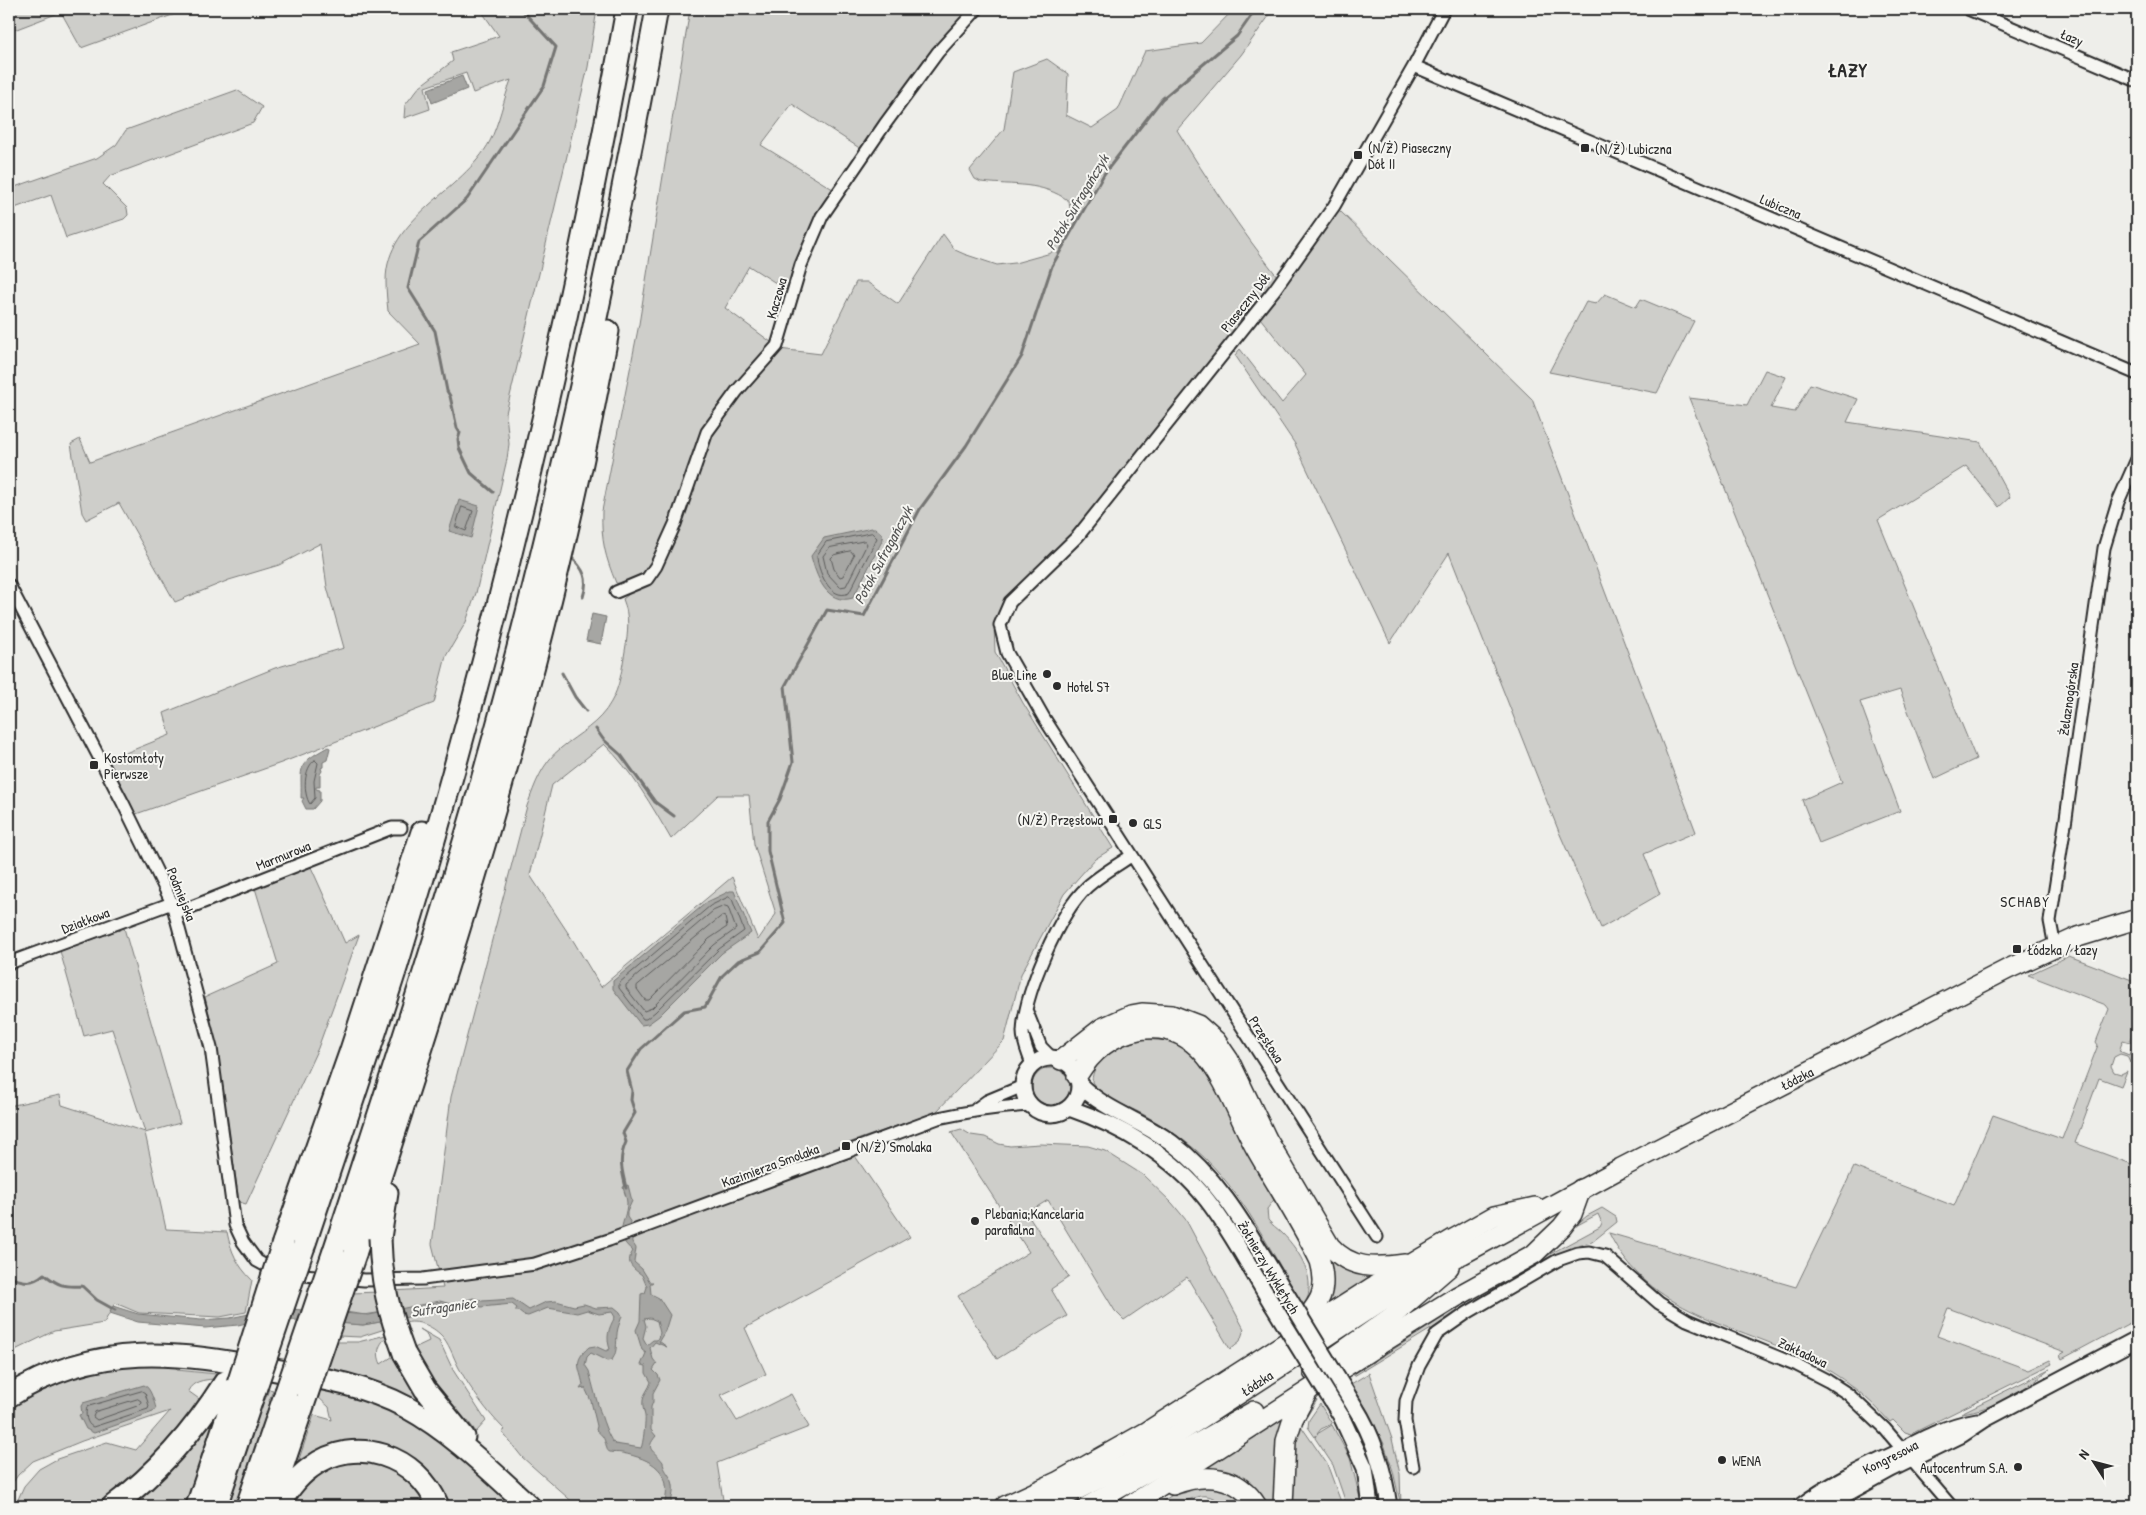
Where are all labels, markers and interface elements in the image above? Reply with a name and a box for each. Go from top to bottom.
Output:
street label: Łazy [2057,24,2087,51]
district label: ŁAZY [1828,57,1868,83]
place label: (N/Ż) Piaseczny Dół II [1368,138,1452,173]
place label: (N/Ż) Lubiczna [1595,139,1672,158]
marker: (N/Ż) Lubiczna [1579,142,1591,154]
water label: Potok Sufragańczyk [1040,149,1115,254]
marker: (N/Ż) Piaseczny Dół II [1352,149,1364,161]
street label: Lubiczna [1758,189,1805,223]
street label: Piaseczny Dół [1216,268,1275,336]
street label: Kaczowa [761,275,791,321]
water label: Potok Sufragańczyk [848,501,919,608]
street label: Żelaznogórska [2053,661,2084,737]
place label: Blue Line [992,665,1037,684]
marker: Blue Line [1041,668,1053,680]
place label: Hotel S7 [1067,677,1110,696]
marker: Hotel S7 [1051,680,1063,692]
place label: Kostomłoty Pierwsze [104,748,164,783]
marker: Kostomłoty Pierwsze [88,759,100,771]
place label: (N/Ż) Przęsłowa [1018,810,1103,829]
marker: (N/Ż) Przęsłowa [1107,813,1119,825]
place label: GLS [1143,814,1162,833]
marker: GLS [1127,817,1139,829]
street label: Marmurowa [253,835,314,875]
street label: Podmiejska [162,864,201,924]
district label: SCHABY [2000,891,2050,912]
street label: Działkowa [58,902,112,938]
place label: Łódzka / Łazy [2027,940,2098,960]
marker: Łódzka / Łazy [2011,943,2023,955]
street label: Przęsłowa [1245,1012,1289,1066]
street label: Łódzka [1777,1061,1817,1094]
place label: (N/Ż) Smolaka [856,1137,932,1156]
street label: Kazimierza Smolaka [719,1138,822,1191]
marker: (N/Ż) Smolaka [840,1140,852,1152]
place label: Plebania;Kancelaria parafialna [985,1204,1084,1240]
marker: Plebania;Kancelaria parafialna [969,1215,981,1227]
street label: Żołnierzy Wyklętych [1233,1217,1304,1318]
water label: Sufraganiec [410,1292,479,1322]
street label: Zakładowa [1775,1332,1831,1372]
street label: Łódzka [1236,1365,1276,1400]
street label: Kongresowa [1859,1434,1921,1478]
north arrow [2068,1438,2118,1488]
text: N [2073,1445,2093,1463]
place label: WENA [1732,1451,1761,1470]
marker: WENA [1716,1454,1728,1466]
place label: Autocentrum S.A. [1920,1458,2008,1477]
marker: Autocentrum S.A. [2012,1461,2024,1473]

